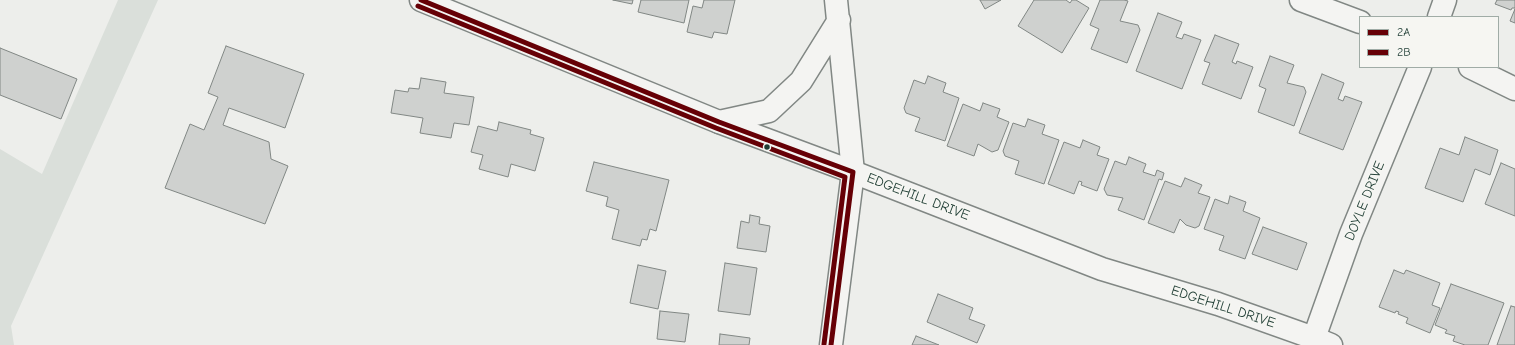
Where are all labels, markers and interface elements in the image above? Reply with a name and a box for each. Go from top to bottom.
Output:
legend [1359,16,1499,68]
text: 2A [1397,25,1410,39]
text: 2B [1397,45,1411,59]
unlabelled marker [762,142,772,152]
street label: DOYLE DRIVE [1341,159,1389,243]
street label: EDGEHILL DRIVE [864,170,972,224]
street label: EDGEHILL DRIVE [1169,282,1277,332]

